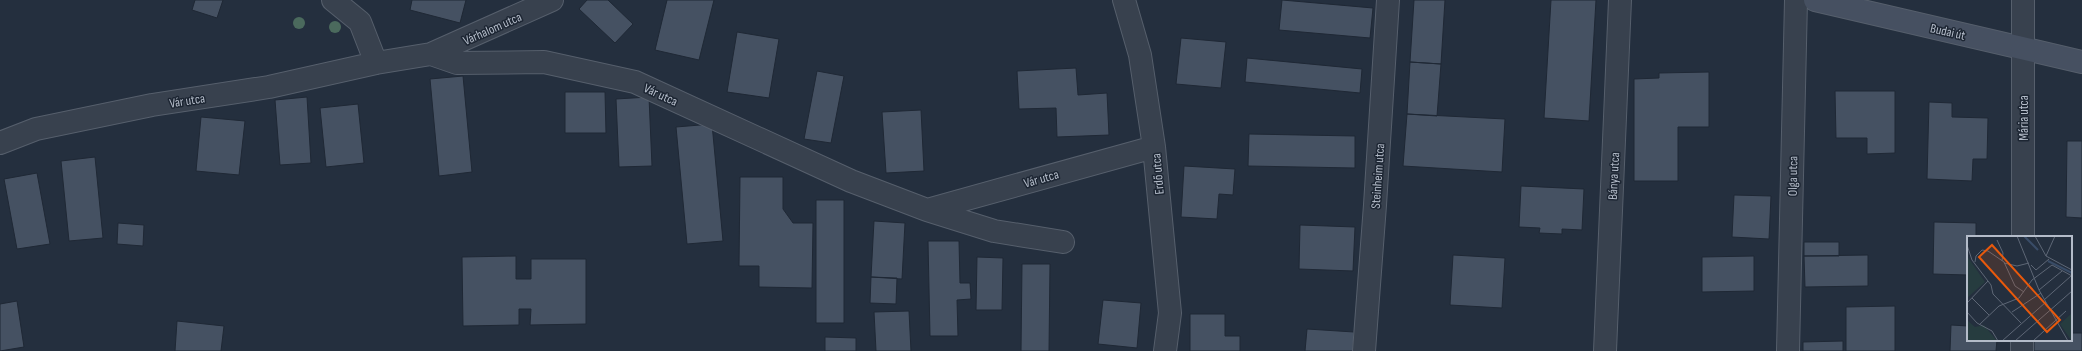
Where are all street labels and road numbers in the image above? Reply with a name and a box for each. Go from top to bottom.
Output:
street label: Várhalom utca [461,9,524,49]
street label: Budai út [1929,20,1967,44]
street label: Vár utca [641,80,680,110]
street label: Vár utca [168,90,206,112]
street label: Mária utca [2016,95,2032,141]
street label: Steinheim utca [1368,143,1388,209]
street label: Bánya utca [1605,152,1623,200]
street label: Erdő utca [1148,153,1168,195]
street label: Olga utca [1785,156,1801,196]
street label: Vár utca [1022,166,1061,192]

